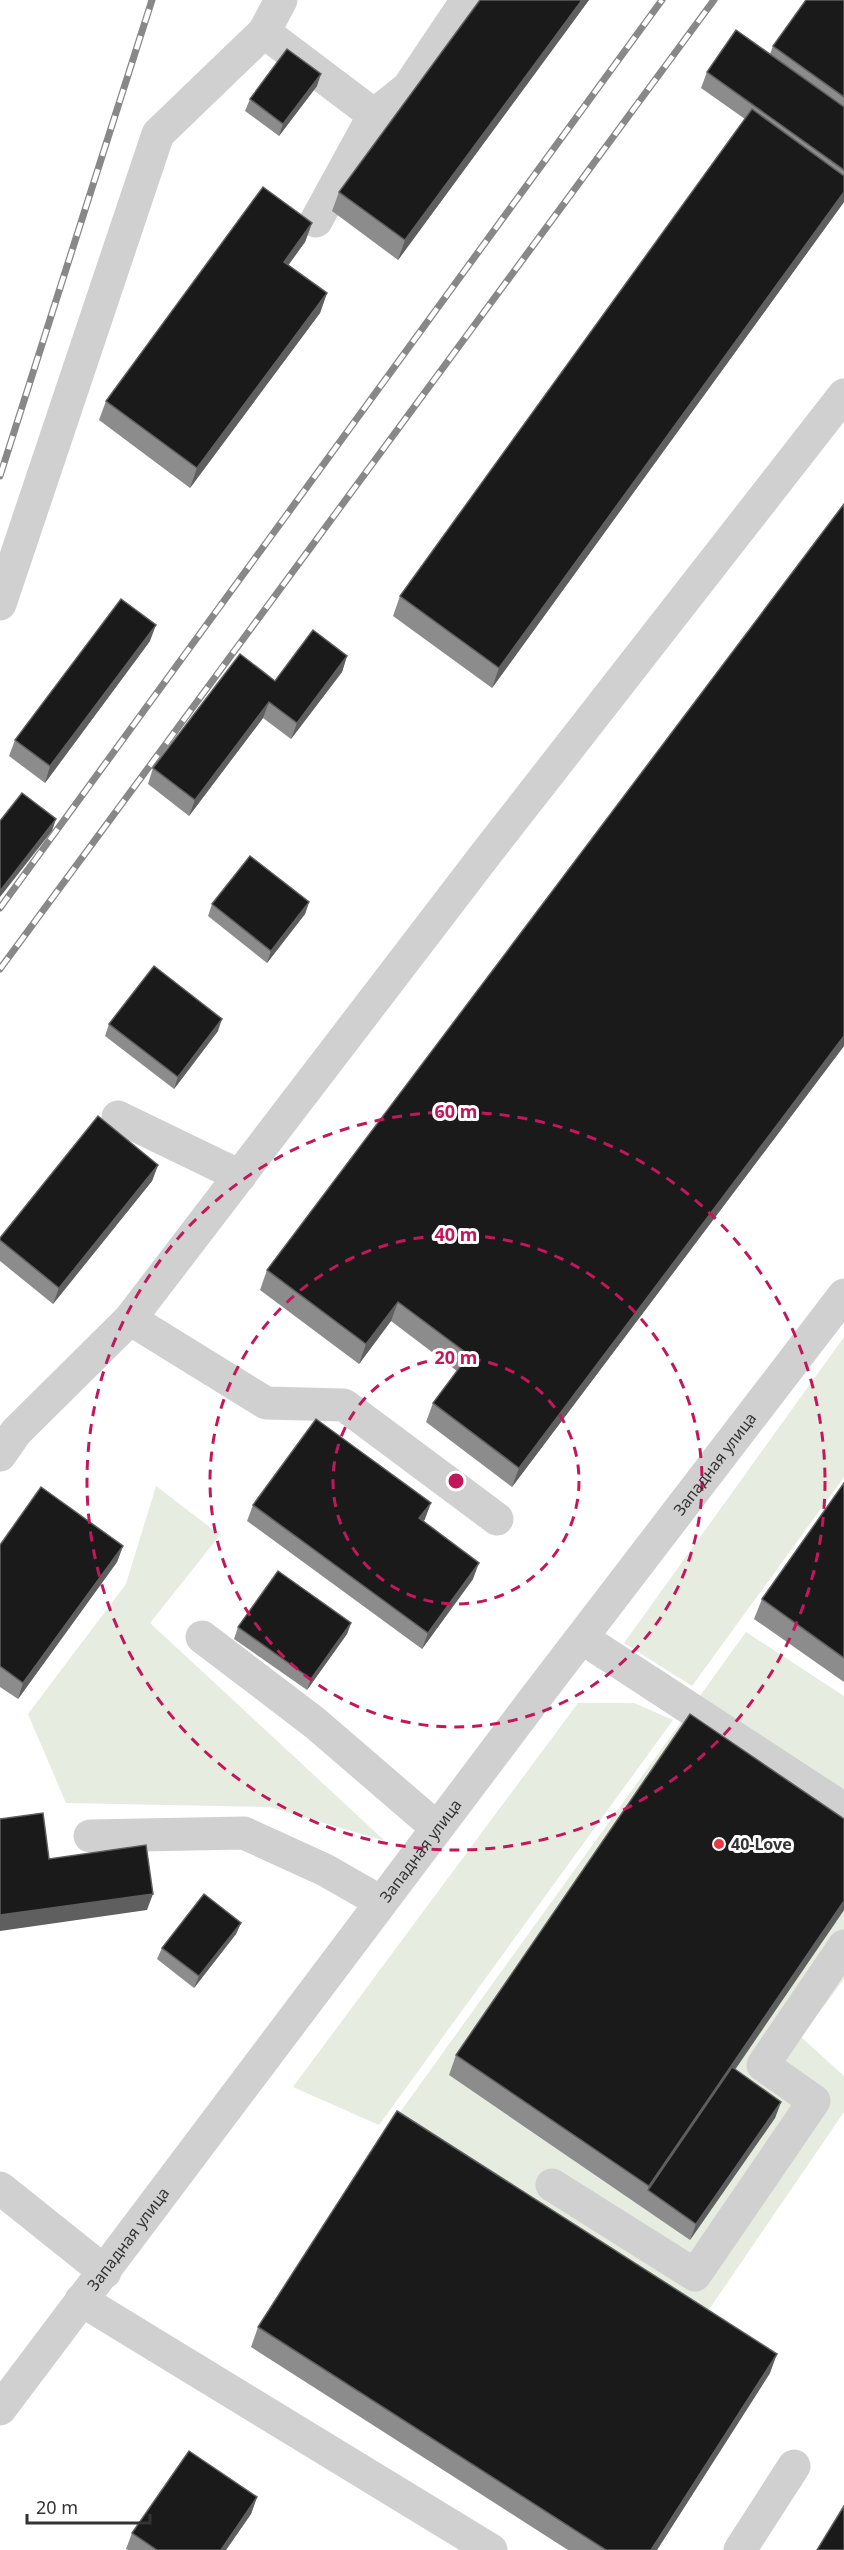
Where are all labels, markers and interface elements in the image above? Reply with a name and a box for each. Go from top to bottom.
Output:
text: 60 m [435,1099,477,1123]
text: 40 m [435,1222,477,1246]
text: 20 m [435,1345,477,1369]
street label: Западная улица [668,1408,761,1520]
centre of rings [446,1471,466,1491]
street label: Западная улица [374,1794,466,1907]
place label: 40-Love [731,1833,792,1855]
marker: 40-Love [712,1837,726,1851]
street label: Западная улица [82,2183,174,2295]
scale bar [27,2487,150,2525]
text: 20 m [36,2495,78,2519]

